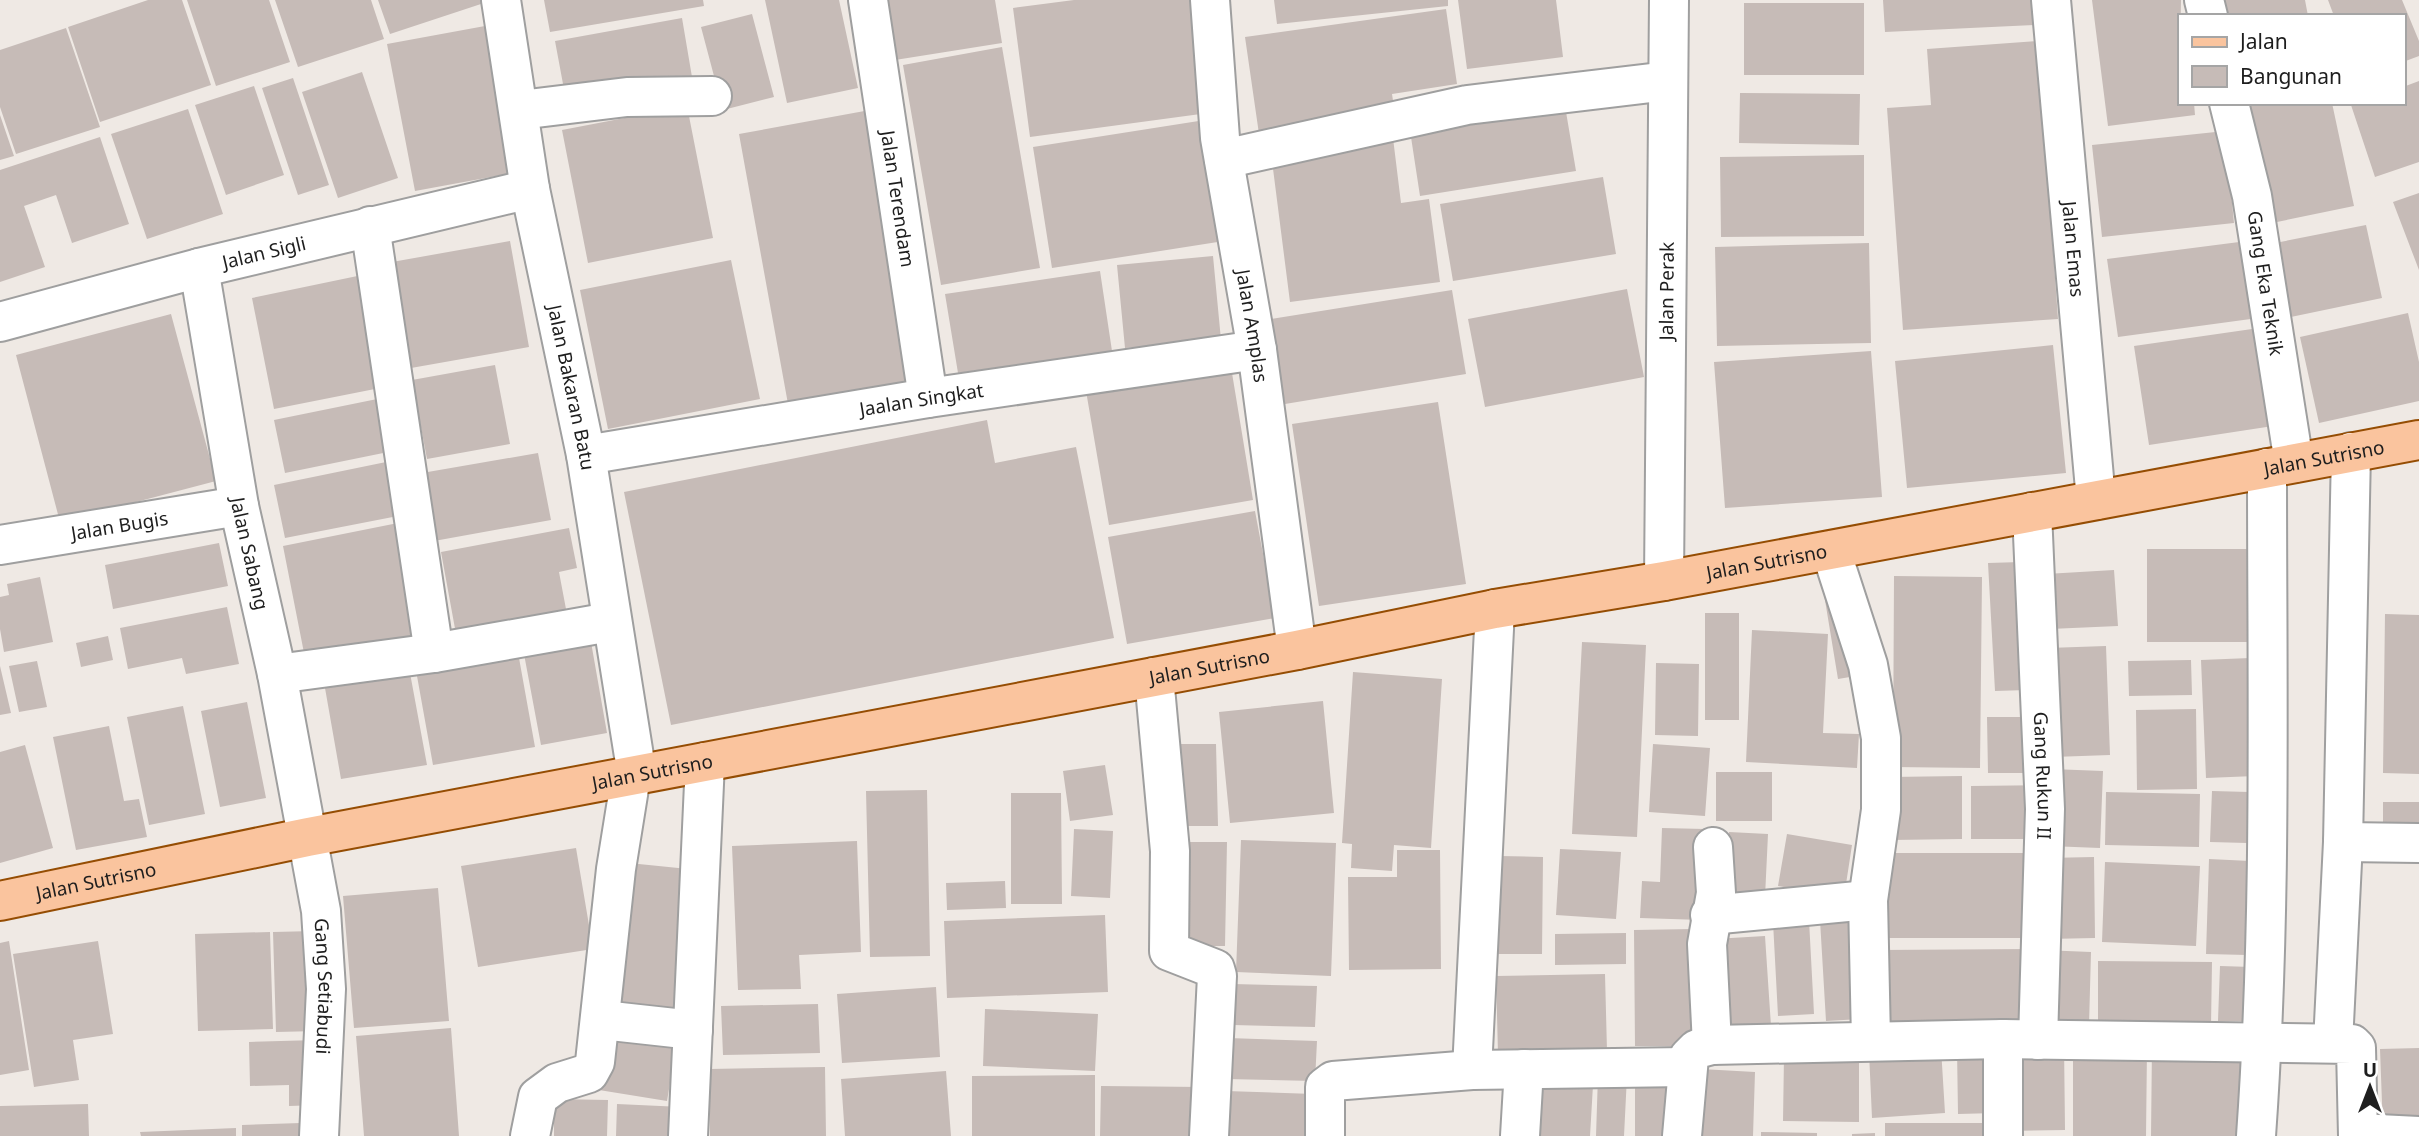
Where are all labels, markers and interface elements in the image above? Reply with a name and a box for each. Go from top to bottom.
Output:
legend [2178,14,2405,105]
text: Jalan [2238,27,2288,55]
text: Bangunan [2240,62,2342,90]
street label: Jalan Terendam [875,127,921,269]
street label: Jalan Emas [2056,198,2091,298]
street label: Gang Eka Teknik [2242,209,2290,357]
street label: Jalan Sigli [218,230,308,275]
street label: Jalan Perak [1653,242,1680,342]
street label: Jalan Amplas [1230,265,1274,384]
street label: Jalan Bakaran Batu [541,300,601,472]
street label: Jaalan Singkat [855,377,985,423]
street label: Jalan Sutrisno [2260,434,2386,482]
street label: Jalan Sabang [224,493,275,612]
street label: Jalan Bugis [67,505,170,547]
street label: Jalan Sutrisno [1702,538,1829,586]
street label: Jalan Sutrisno [1145,642,1272,691]
street label: Gang Rukun II [2028,711,2058,840]
street label: Jalan Sutrisno [588,748,715,796]
street label: Jalan Sutrisno [31,856,158,907]
street label: Gang Setiabudi [308,917,339,1055]
north arrow [2335,1052,2405,1122]
text: U [2363,1057,2377,1083]

